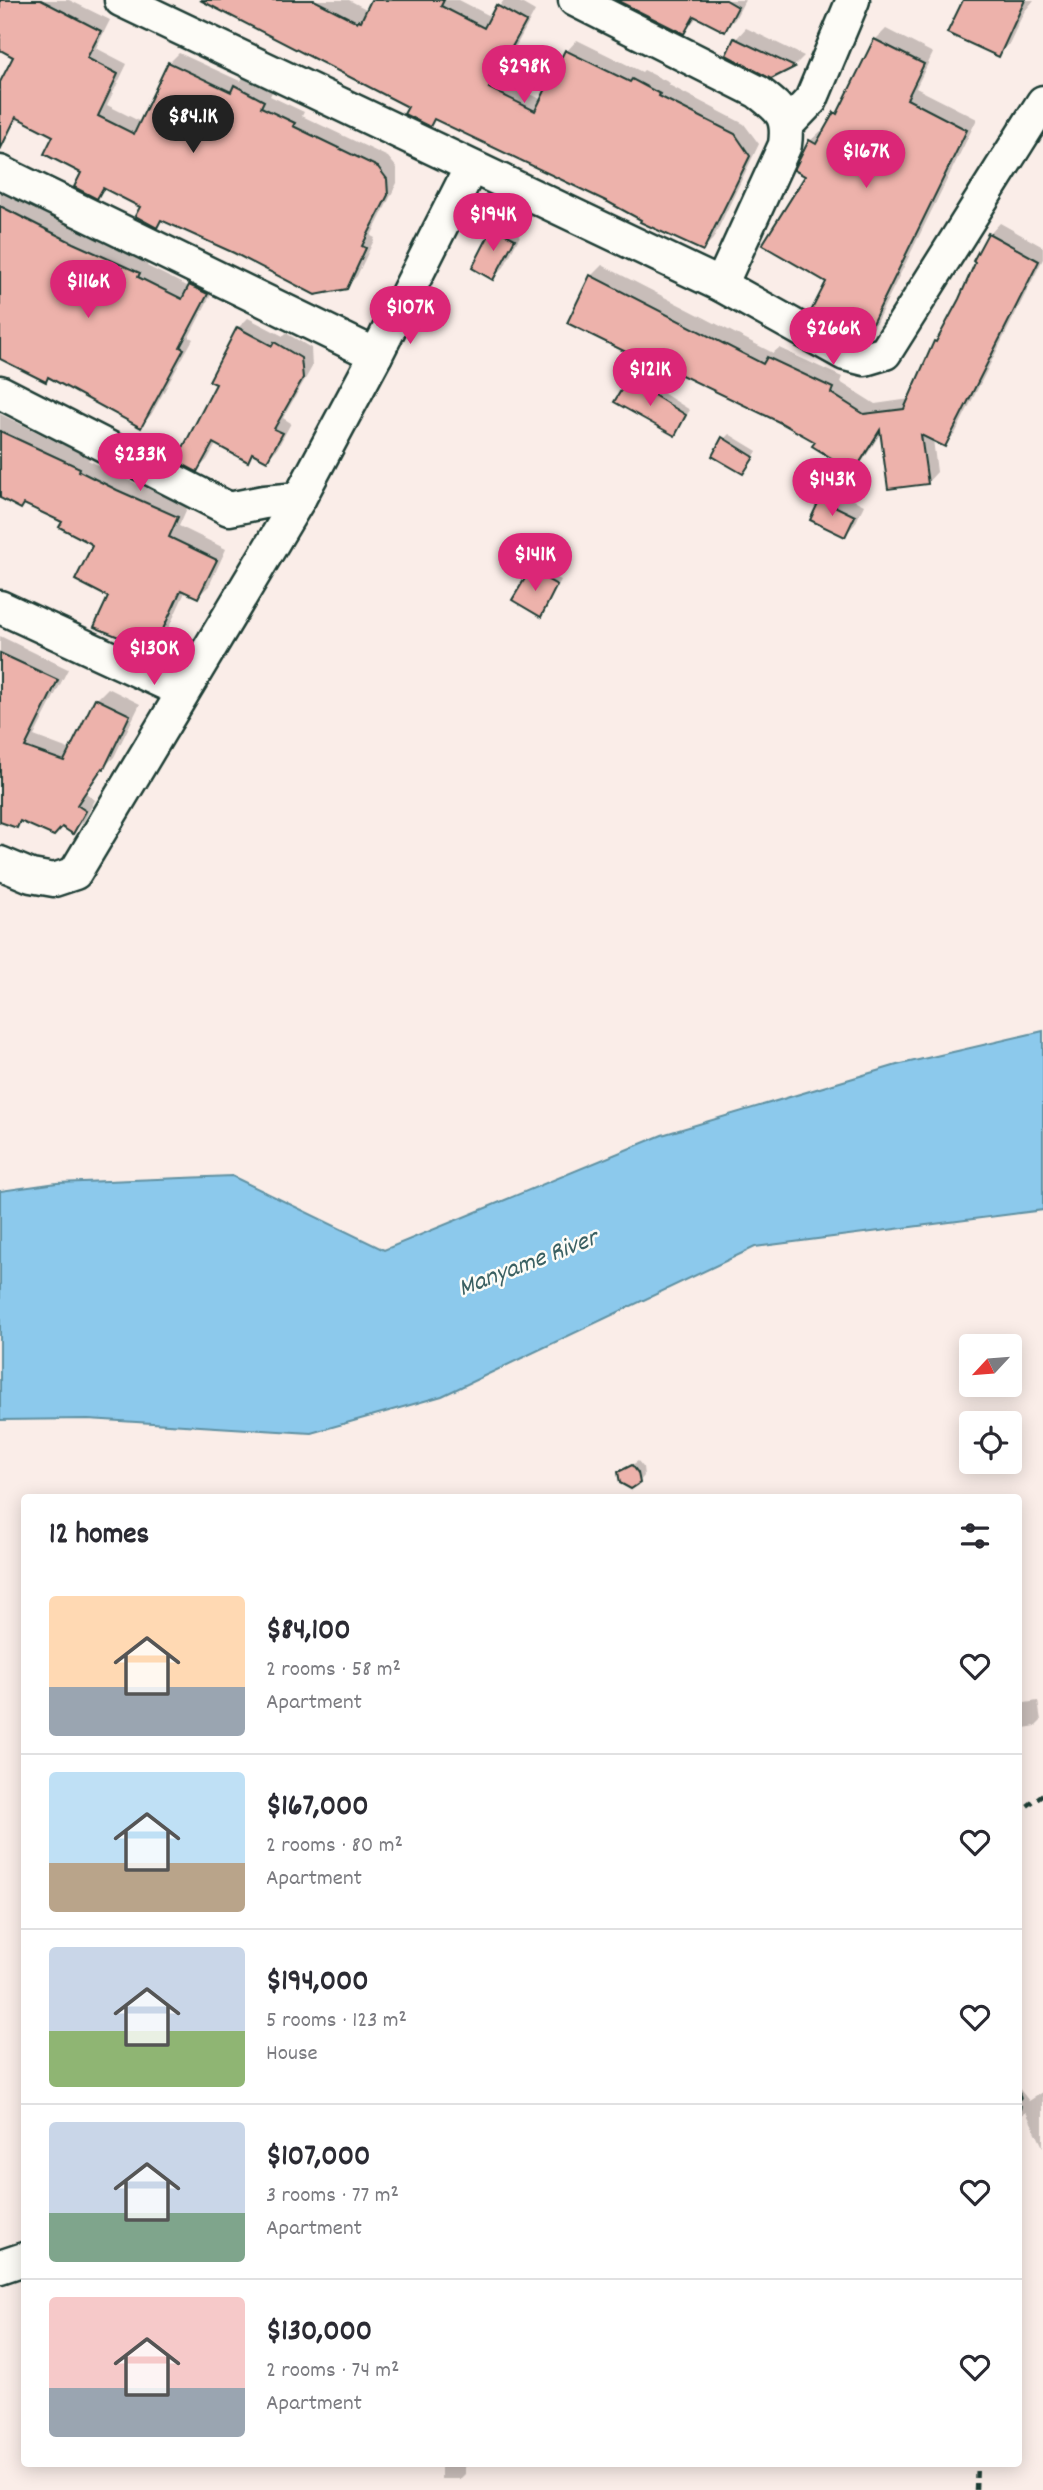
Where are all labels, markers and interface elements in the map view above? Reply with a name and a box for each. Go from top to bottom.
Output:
pin: $298K [475,46,573,105]
text: $298K [498,51,550,84]
pin: $84.1K [136,96,250,155]
text: $84.1K [168,101,218,134]
pin: $167K [817,130,915,190]
text: $167K [842,136,890,169]
pin: $194K [444,194,542,253]
text: $194K [469,199,517,232]
pin: $116K [39,260,137,320]
text: $116K [66,266,110,299]
pin: $107K [361,286,459,346]
text: $107K [386,292,434,325]
pin: $266K [784,308,882,367]
text: $266K [806,313,860,346]
pin: $121K [601,348,699,408]
text: $121K [629,354,671,387]
pin: $233K [91,434,189,493]
text: $233K [114,439,166,472]
pin: $143K [783,458,881,518]
text: $143K [808,464,856,497]
pin: $141K [486,534,584,593]
text: $141K [514,539,556,572]
pin: $130K [105,628,203,687]
text: $130K [129,633,179,666]
water label: Manyame River [453,1219,607,1308]
north arrow [959,1334,1022,1396]
map controls [959,1334,1022,1474]
button: locate [959,1411,1022,1474]
text: 12 homes [49,1515,149,1558]
icon: filters [956,1517,994,1555]
text: $84,100 [266,1611,351,1654]
icon: home [105,1624,189,1708]
icon: heart [956,1647,994,1685]
text: 2 rooms · 58 m² [266,1654,401,1687]
text: Apartment [266,1687,362,1720]
text: $167,000 [266,1787,369,1830]
icon: home [105,1800,189,1884]
icon: heart [956,1823,994,1861]
text: 2 rooms · 80 m² [266,1830,403,1863]
text: Apartment [266,1863,362,1896]
text: $194,000 [266,1962,369,2005]
icon: home [105,1975,189,2059]
icon: heart [956,1998,994,2036]
text: 5 rooms · 123 m² [266,2005,407,2038]
text: House [266,2038,318,2071]
text: $107,000 [266,2137,370,2180]
icon: home [105,2150,189,2234]
icon: heart [956,2173,994,2211]
text: 3 rooms · 77 m² [266,2180,399,2213]
text: Apartment [266,2213,362,2246]
text: $130,000 [266,2312,372,2355]
icon: home [105,2325,189,2409]
icon: heart [956,2348,994,2386]
text: 2 rooms · 74 m² [266,2355,399,2388]
text: Apartment [266,2388,362,2421]

